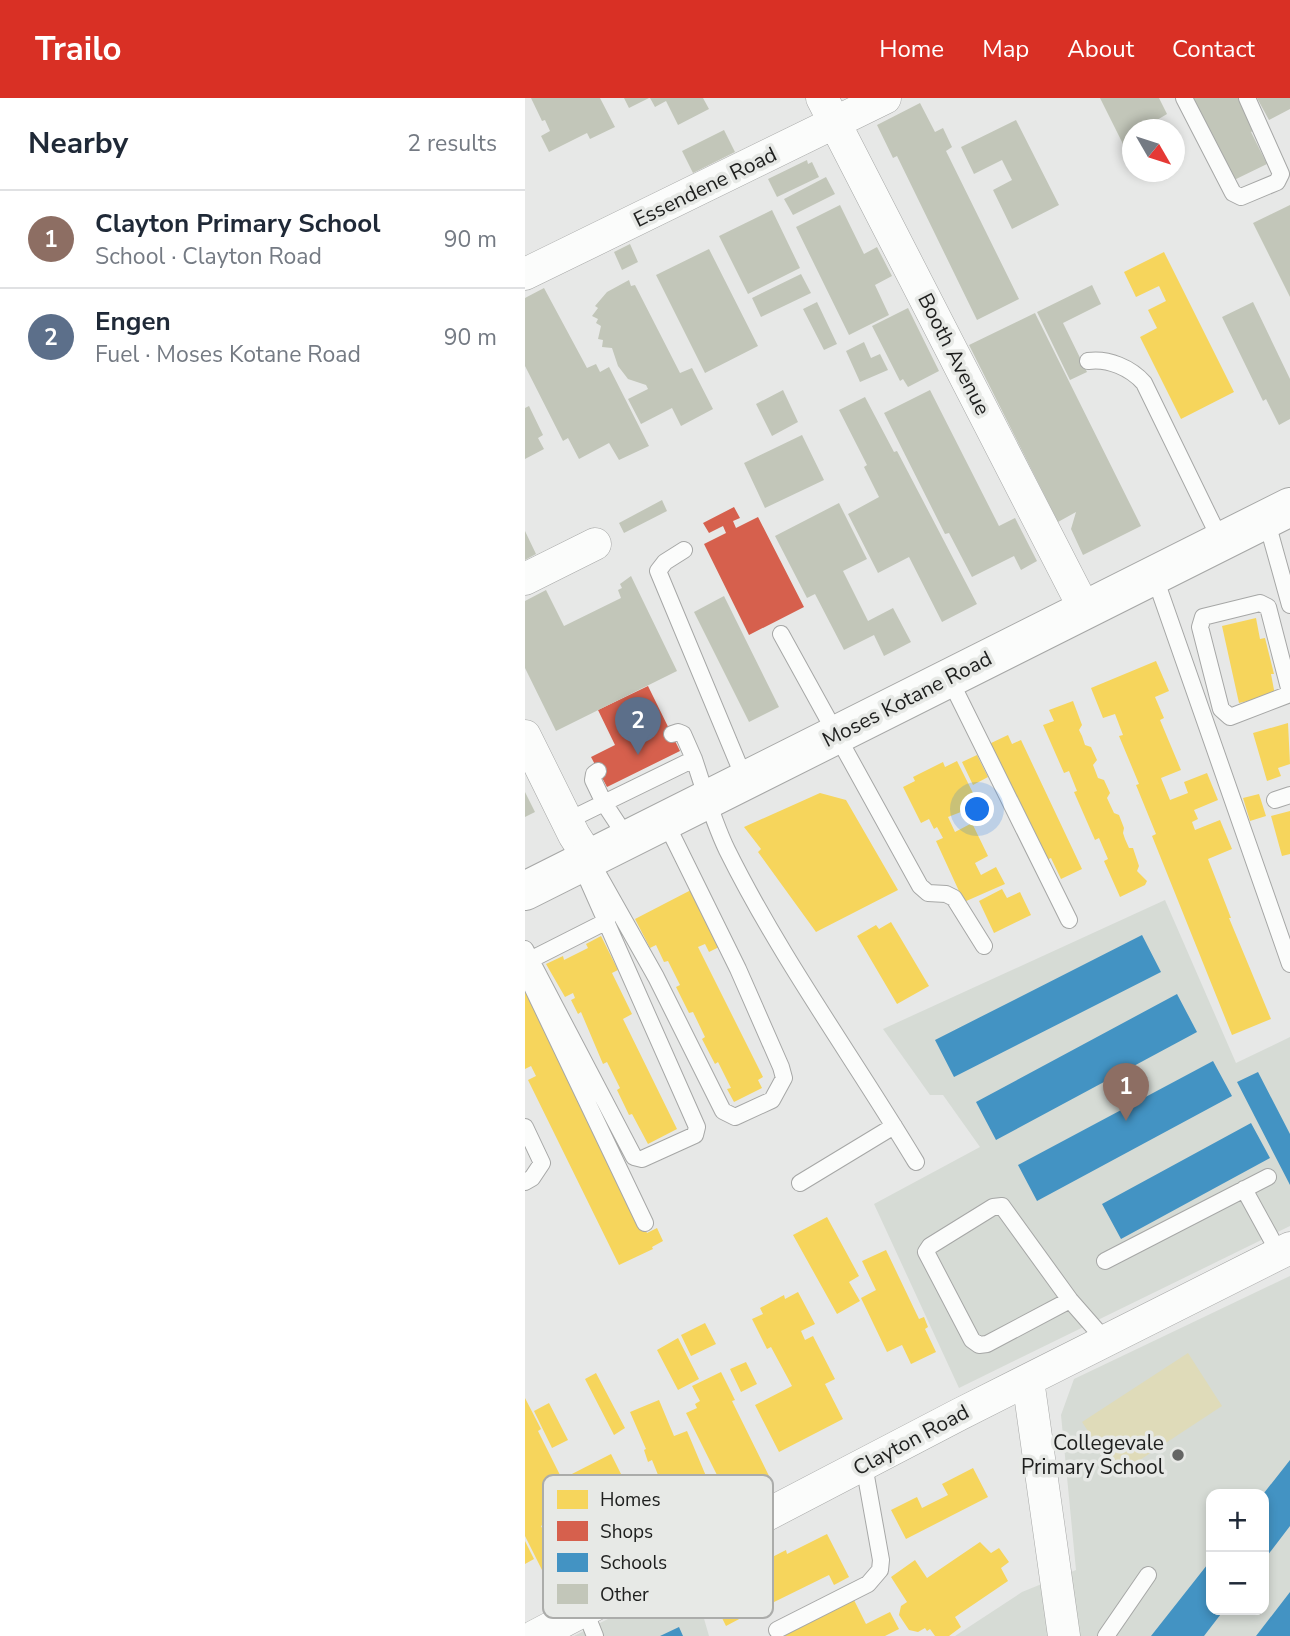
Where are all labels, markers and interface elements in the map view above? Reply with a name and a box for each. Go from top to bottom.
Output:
text: Trailo [35,27,122,72]
text: Home [879,33,944,65]
text: Map [982,33,1029,65]
text: About [1067,33,1134,65]
text: Contact [1172,33,1255,65]
north arrow [1122,119,1185,182]
text: Nearby [28,123,128,164]
text: 2 results [407,128,497,159]
street label: Essendene Road [629,140,781,234]
text: Clayton Primary School [95,206,381,241]
text: 1 [44,224,58,255]
text: 90 m [444,224,497,255]
text: School · Clayton Road [95,241,322,272]
street label: Booth Avenue [911,288,997,420]
text: Engen [95,304,171,339]
text: 2 [44,322,58,353]
text: 90 m [444,322,497,353]
text: Fuel · Moses Kotane Road [95,339,361,370]
street label: Moses Kotane Road [817,644,997,754]
pin: 2 [615,697,661,755]
your location [960,792,994,826]
pin: 1 [1103,1063,1149,1121]
street label: Clayton Road [848,1398,974,1482]
place label: Collegevale Primary School [1021,1429,1165,1481]
marker: Collegevale Primary School [1170,1447,1186,1463]
legend [543,1475,773,1618]
text: Homes [600,1487,661,1513]
map controls [1206,1489,1269,1615]
button: + [1206,1489,1269,1552]
text: Shops [600,1519,653,1545]
text: Schools [600,1550,667,1576]
button: − [1206,1552,1269,1615]
text: Other [600,1582,649,1608]

